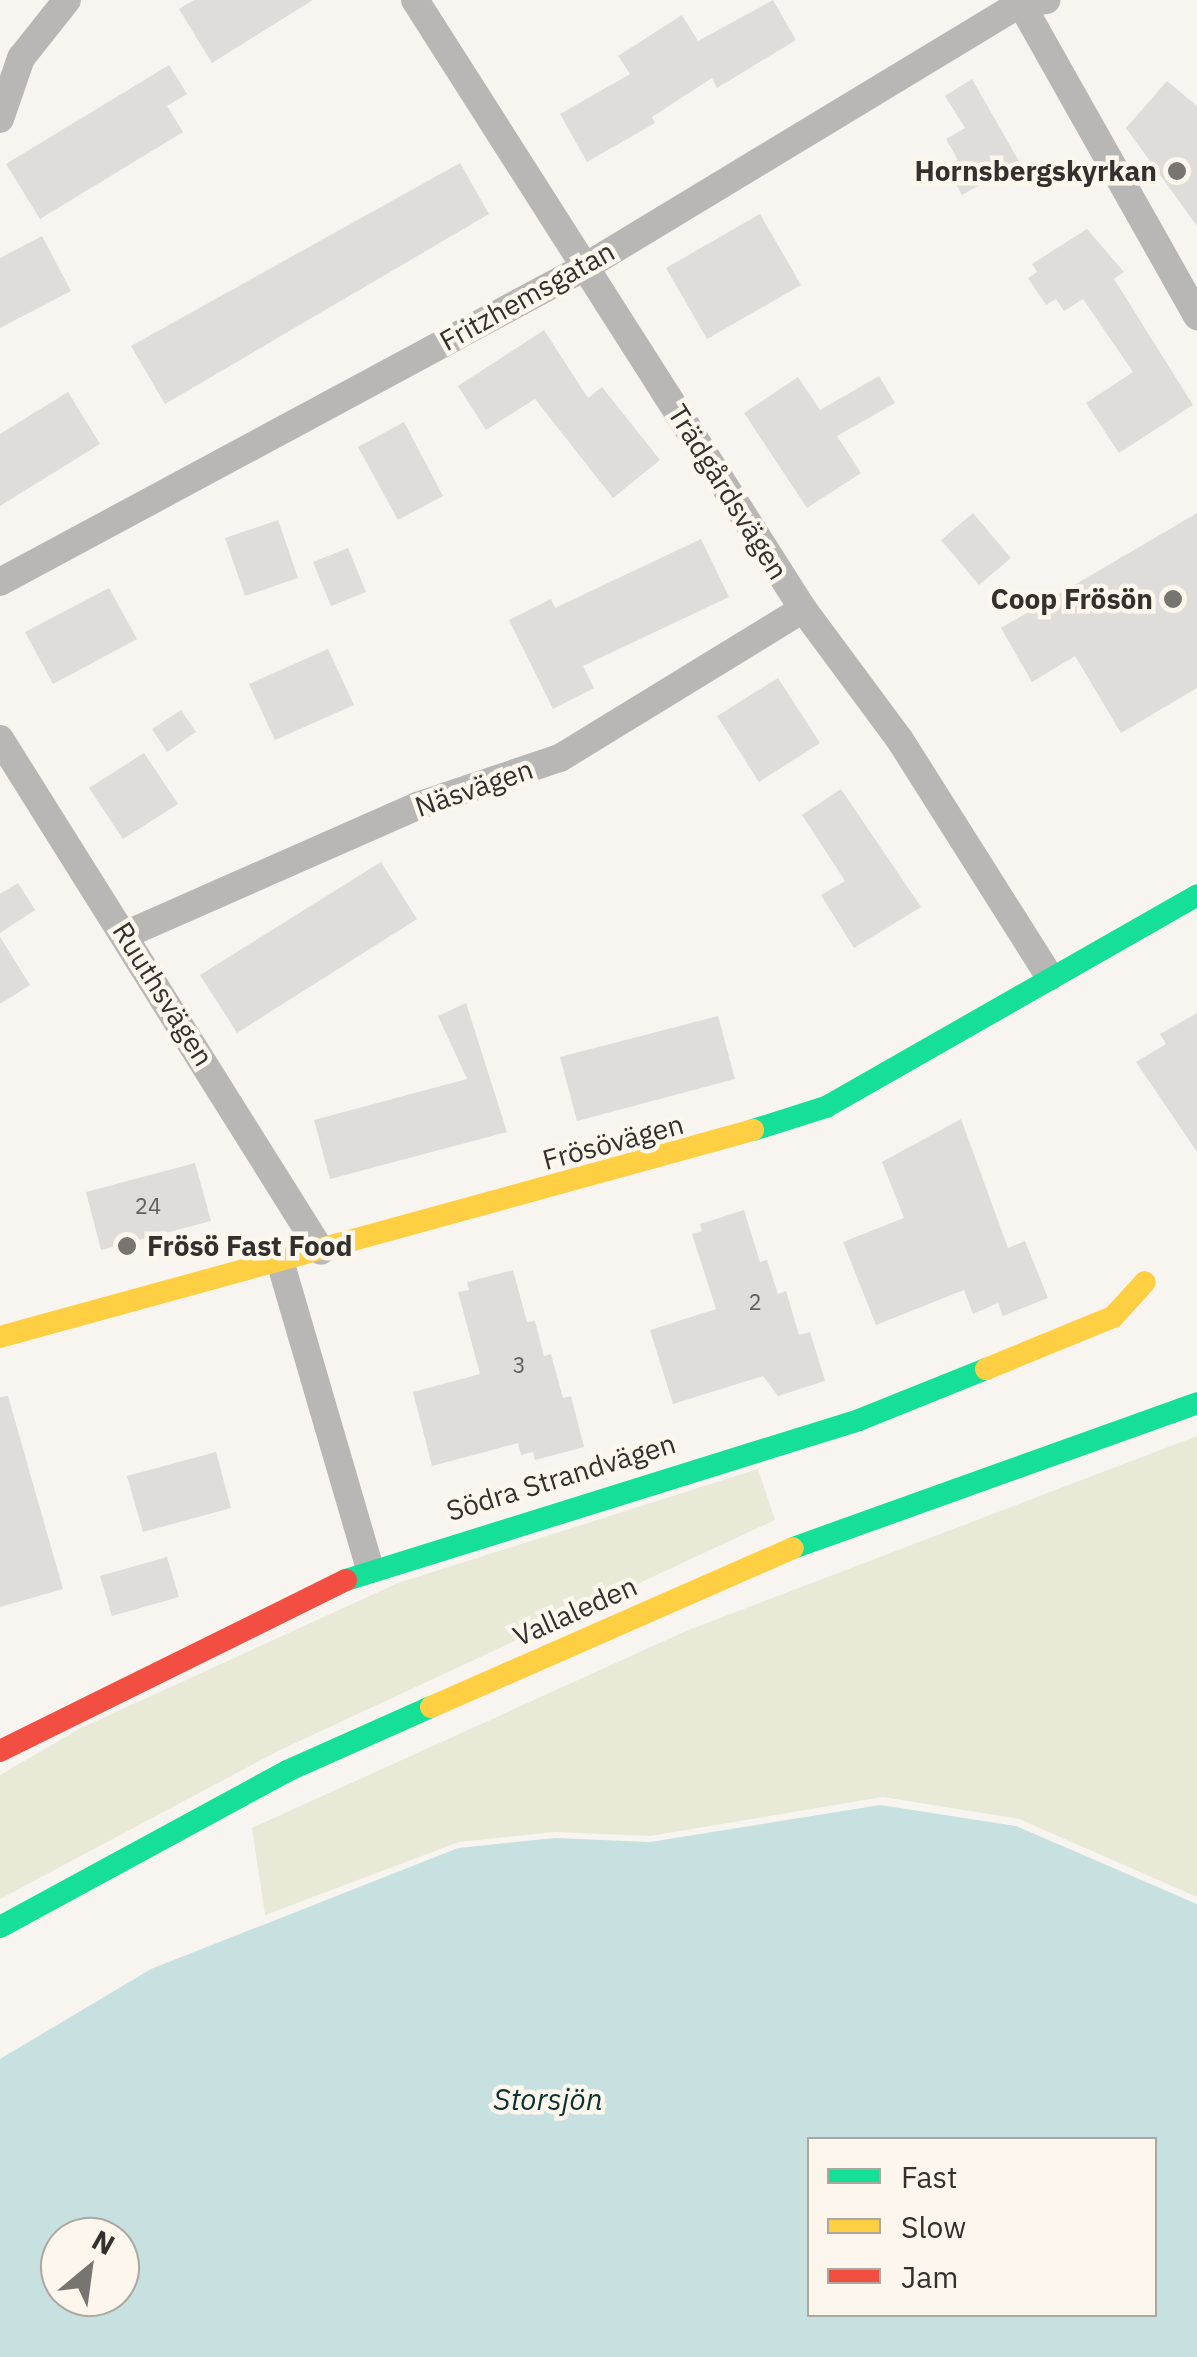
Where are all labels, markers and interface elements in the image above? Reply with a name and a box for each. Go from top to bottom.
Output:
place label: Hornsbergskyrkan [915,154,1157,188]
marker: Hornsbergskyrkan [1166,160,1188,182]
street label: Fritzhemsgatan [434,234,620,358]
street label: Trädgårdsvägen [661,398,795,586]
place label: Coop Frösön [990,582,1153,616]
marker: Coop Frösön [1162,588,1184,610]
street label: Näsvägen [411,752,537,824]
street label: Ruuthsvägen [106,916,220,1072]
street label: Frösövägen [539,1107,687,1177]
house number: 24 [135,1193,161,1219]
place label: Frösö Fast Food [147,1229,353,1263]
marker: Frösö Fast Food [116,1235,138,1257]
house number: 2 [748,1289,762,1315]
house number: 3 [512,1352,526,1378]
street label: Södra Strandvägen [442,1426,680,1528]
street label: Vallaleden [508,1569,642,1653]
water label: Storsjön [493,2081,603,2117]
legend [807,2137,1157,2317]
text: Fast [901,2157,958,2196]
text: Slow [901,2207,966,2246]
north arrow [40,2217,140,2317]
text: N [86,2221,122,2263]
text: Jam [901,2257,959,2296]

